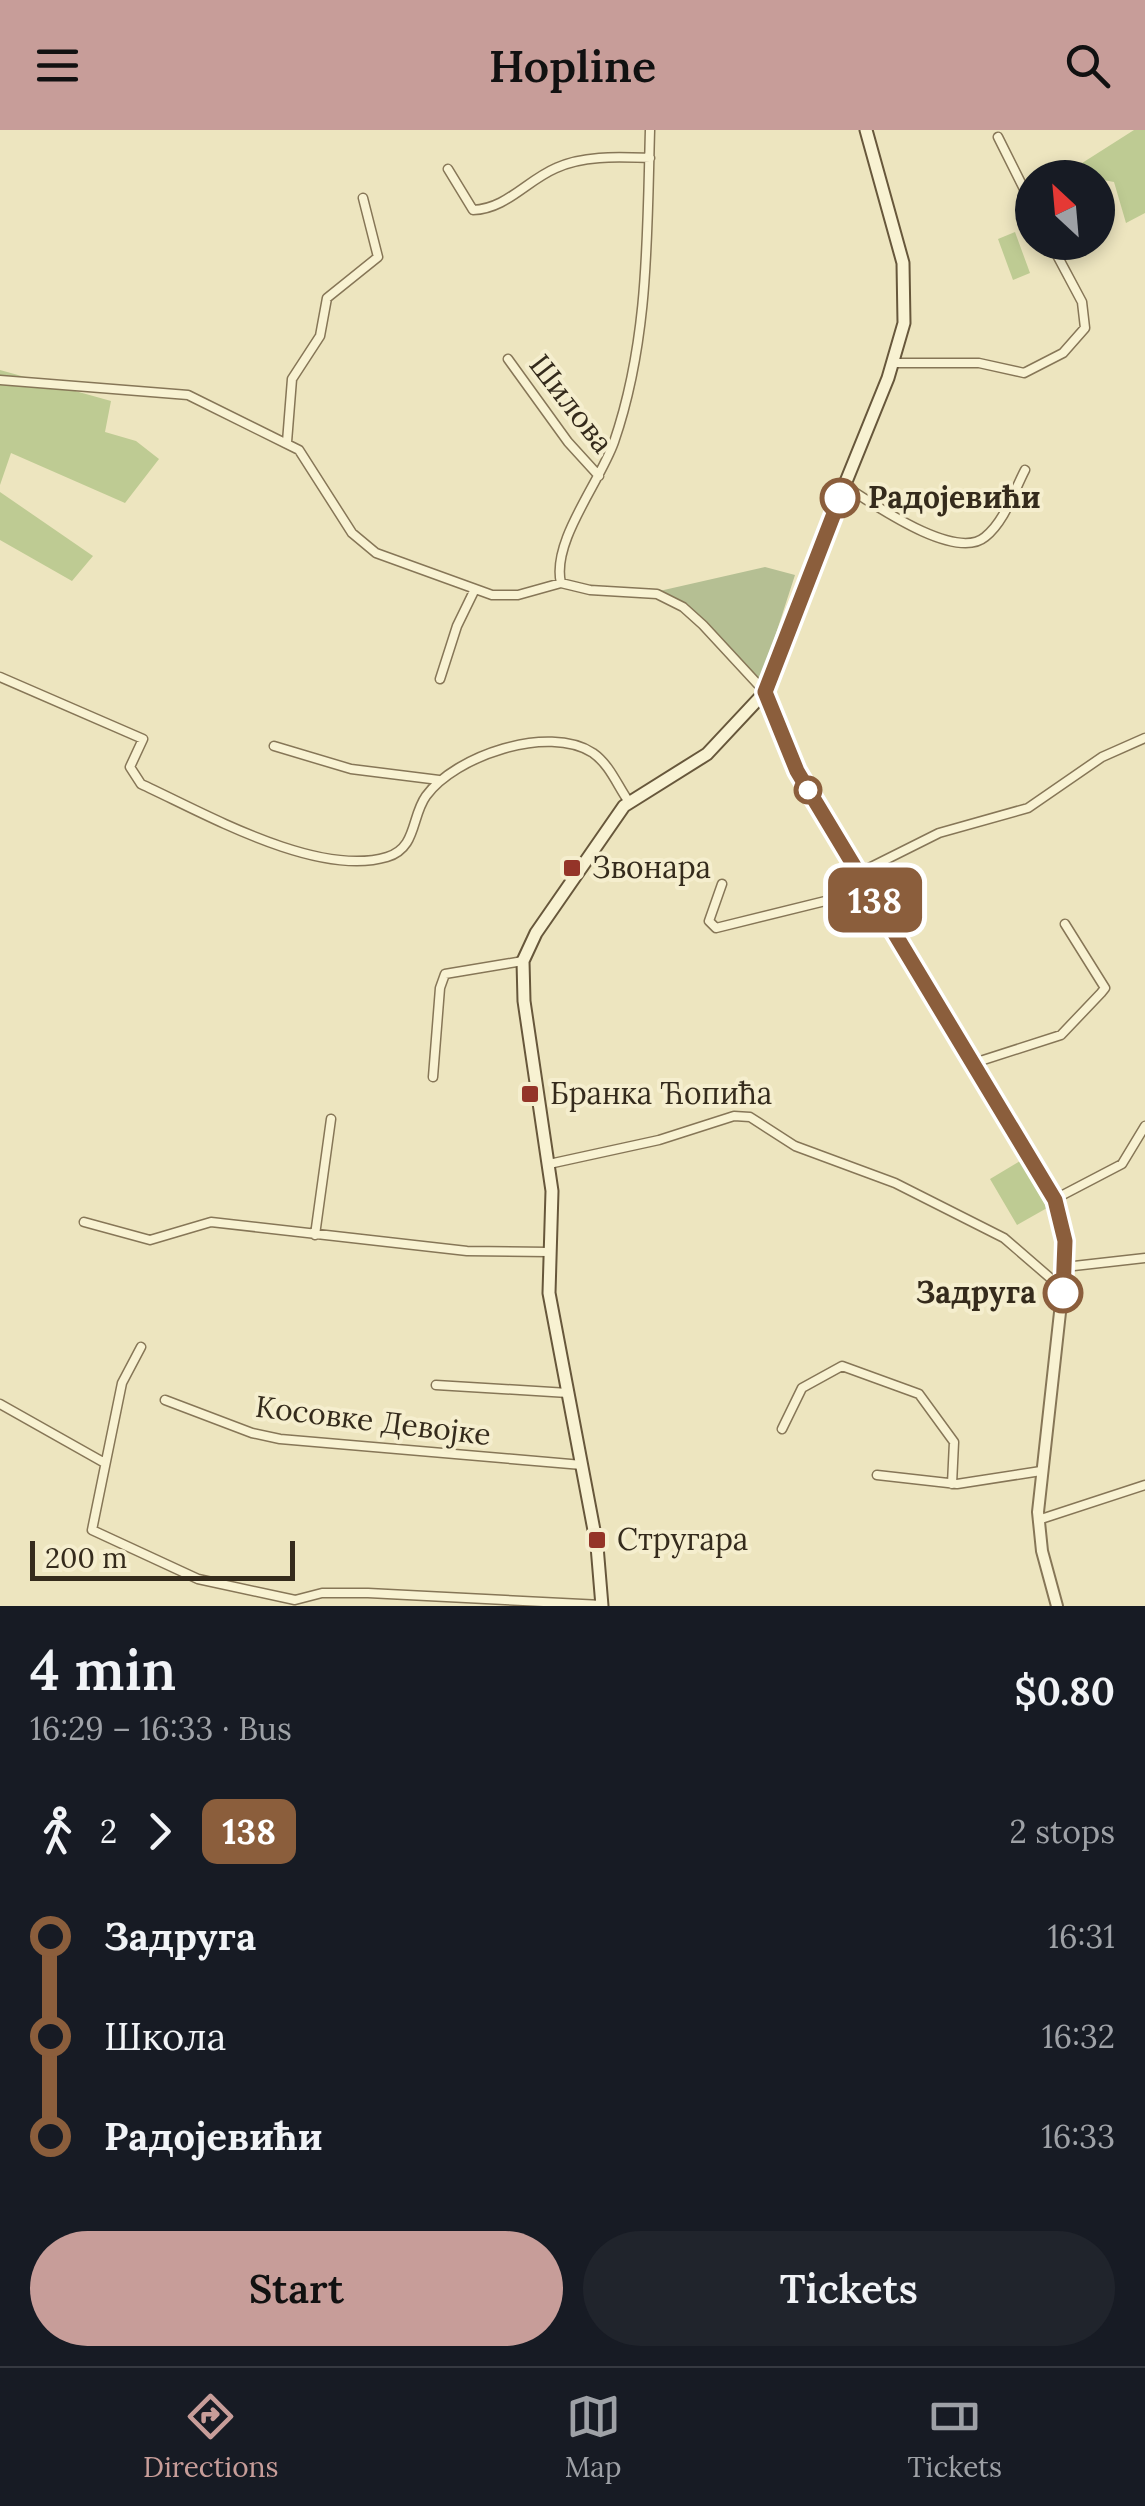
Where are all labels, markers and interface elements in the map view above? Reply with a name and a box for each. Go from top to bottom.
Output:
text: Hopline [489,37,656,94]
icon: menu [30,38,85,93]
icon: search [1060,38,1115,93]
north arrow [1015,160,1115,260]
map controls [1015,160,1115,260]
street label: Шилова [521,346,622,460]
place label: Радојевићи [868,478,1041,517]
marker: Радојевићи [821,479,859,517]
unlabelled marker [795,777,821,803]
place label: Звонара [592,848,711,886]
marker: Звонара [561,857,583,879]
line badge: 138 [818,868,932,932]
text: 138 [848,878,902,923]
place label: Бранка Ћопића [550,1074,772,1112]
marker: Бранка Ћопића [519,1083,541,1105]
place label: Задруга [916,1273,1036,1312]
marker: Задруга [1044,1274,1082,1312]
street label: Косовке Девојке [253,1387,493,1454]
place label: Стругара [617,1520,748,1559]
marker: Стругара [586,1529,608,1551]
scale bar [30,1536,295,1580]
text: 200 m [45,1540,127,1576]
text: 4 min [30,1635,176,1705]
text: $0.80 [1014,1667,1115,1715]
text: 16:29 – 16:33 · Bus [30,1708,292,1749]
icon: walk [30,1804,85,1859]
icon: forward [132,1804,187,1859]
text: 138 [222,1809,276,1854]
text: 2 [100,1811,117,1852]
text: 2 stops [1010,1811,1115,1852]
text: Задруга [104,1912,256,1960]
text: 16:31 [1047,1916,1115,1957]
text: Школа [104,2012,226,2060]
text: 16:32 [1042,2016,1115,2057]
text: Радојевићи [104,2112,323,2160]
text: 16:33 [1041,2116,1115,2157]
button: Start [30,2231,563,2346]
button: Tickets [583,2231,1115,2346]
tab: Directions [143,2389,279,2485]
tab: Map [565,2389,622,2485]
tab: Tickets [908,2389,1002,2485]

